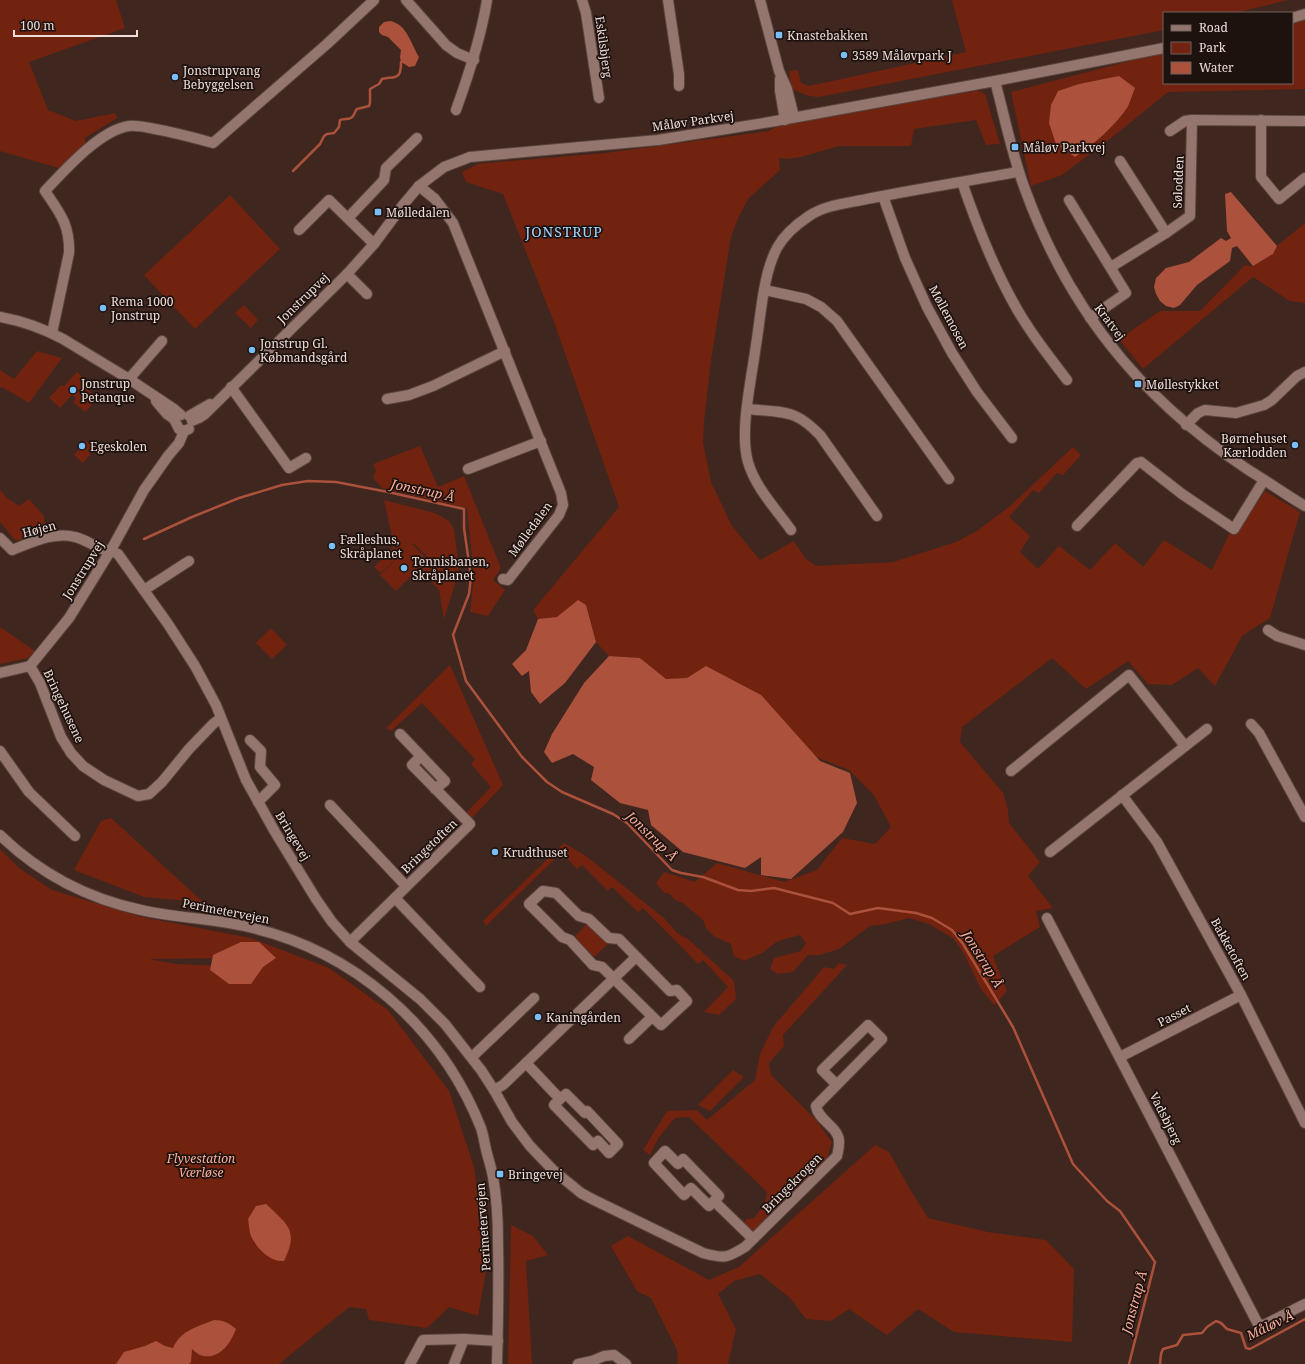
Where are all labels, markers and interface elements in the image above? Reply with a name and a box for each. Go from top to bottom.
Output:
scale bar [14,12,137,38]
legend [1163,12,1293,84]
street label: Eskilsbjerg [591,15,617,80]
text: 100 m [20,17,55,34]
text: Road [1199,19,1229,36]
place label: Knastebakken [787,27,868,44]
marker: Knastebakken [774,30,784,40]
text: Park [1199,39,1227,56]
place label: 3589 Måløvpark J [852,47,952,64]
marker: 3589 Måløvpark J [839,50,849,60]
text: Water [1199,59,1234,76]
place label: Jonstrupvang Bebyggelsen [182,62,261,93]
marker: Jonstrupvang Bebyggelsen [170,72,180,82]
street label: Måløv Parkvej [651,107,735,135]
place label: Måløv Parkvej [1023,139,1105,156]
marker: Måløv Parkvej [1010,142,1020,152]
street label: Sølodden [1169,155,1187,209]
place label: Mølledalen [386,204,450,221]
marker: Mølledalen [373,207,383,217]
district label: JONSTRUP [524,222,603,241]
street label: Jonstrupvej [273,269,333,328]
street label: Møllemosen [925,282,973,352]
place label: Rema 1000 Jonstrup [110,293,174,324]
street label: Kratvej [1091,300,1129,344]
marker: Rema 1000 Jonstrup [98,303,108,313]
place label: Jonstrup Gl. Købmandsgård [259,335,348,366]
marker: Jonstrup Gl. Købmandsgård [247,345,257,355]
place label: Jonstrup Petanque [80,375,135,406]
place label: Møllestykket [1146,376,1219,393]
marker: Møllestykket [1133,379,1143,389]
marker: Jonstrup Petanque [68,385,78,395]
place label: Børnehuset Kærlodden [1221,430,1287,461]
place label: Egeskolen [90,438,148,455]
marker: Børnehuset Kærlodden [1290,440,1300,450]
marker: Egeskolen [77,441,87,451]
water label: Jonstrup Å [387,474,456,506]
street label: Mølledalen [504,498,556,560]
street label: Højen [20,517,58,541]
place label: Fælleshus, Skråplanet [340,531,402,562]
street label: Jonstrupvej [58,537,108,603]
marker: Fælleshus, Skråplanet [327,541,337,551]
place label: Tennisbanen, Skråplanet [412,553,489,584]
marker: Tennisbanen, Skråplanet [399,563,409,573]
street label: Bringehusene [40,667,88,745]
water label: Jonstrup Å [620,805,681,865]
street label: Bringevej [272,808,314,864]
street label: Bringetoften [397,815,461,877]
place label: Krudthuset [503,844,568,861]
marker: Krudthuset [490,847,500,857]
street label: Perimetervejen [181,894,271,928]
street label: Bakketoften [1207,915,1255,983]
water label: Jonstrup Å [957,924,1008,991]
street label: Passet [1154,999,1194,1031]
place label: Kaningården [546,1009,621,1026]
marker: Kaningården [533,1012,543,1022]
street label: Vadsbjerg [1146,1089,1187,1147]
street label: Bringekrogen [758,1149,826,1217]
park label: Flyvestation Værløse [166,1150,235,1181]
place label: Bringevej [508,1166,563,1183]
marker: Bringevej [495,1169,505,1179]
street label: Perimetervejen [471,1182,495,1272]
water label: Jonstrup Å [1116,1268,1151,1338]
water label: Måløv Å [1242,1306,1297,1345]

